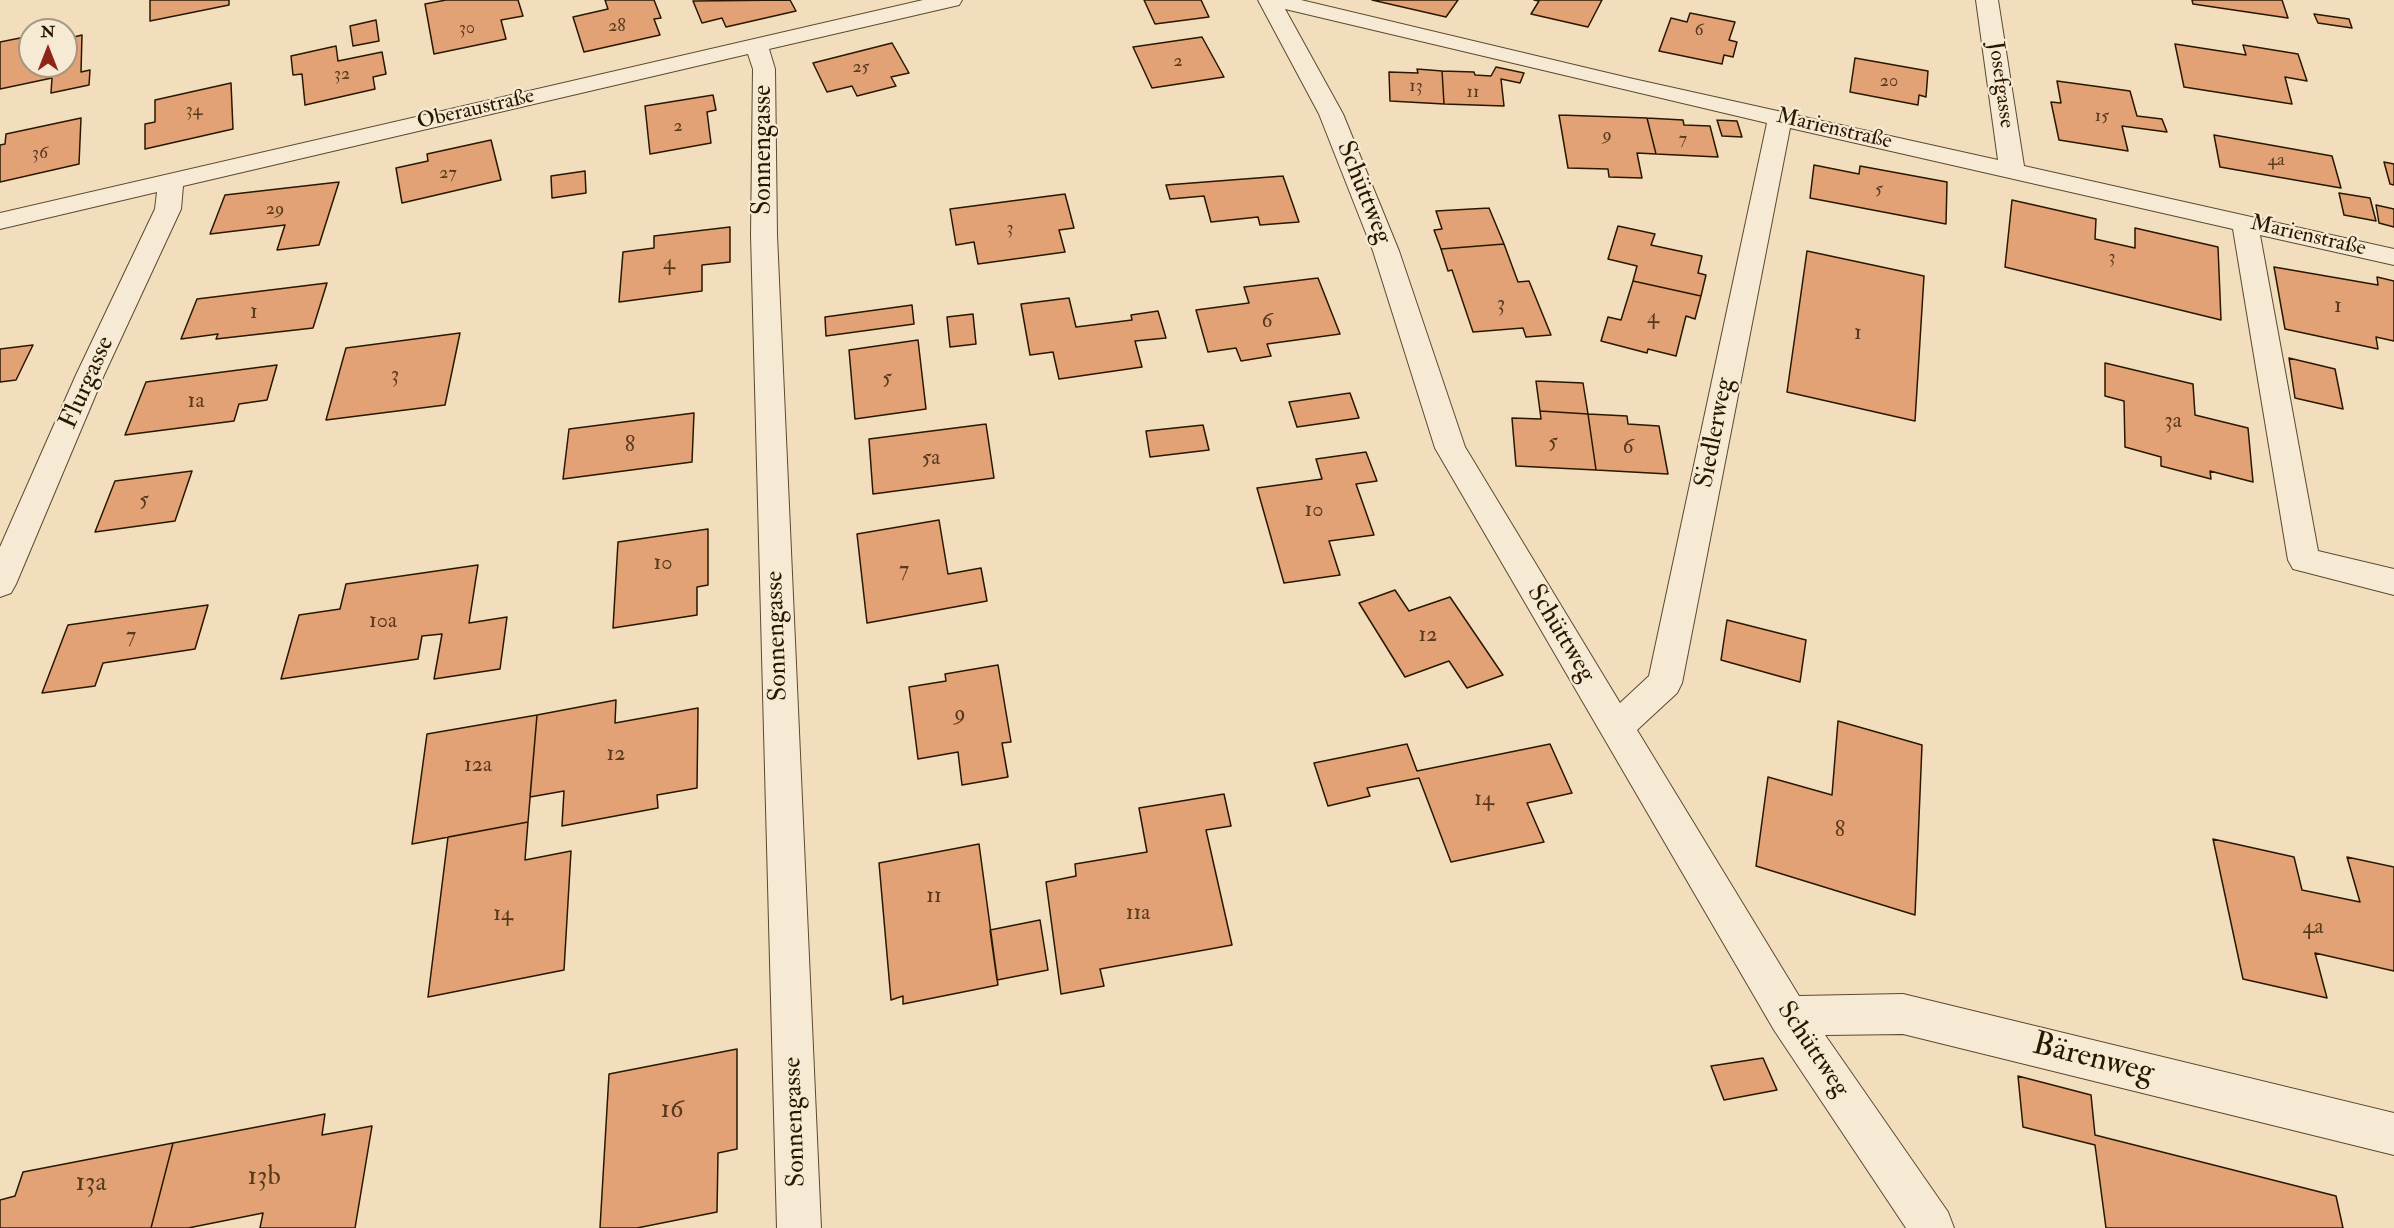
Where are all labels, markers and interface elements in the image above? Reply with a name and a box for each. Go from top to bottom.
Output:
house number: 28 [608,16,626,38]
north arrow [18,18,78,78]
house number: 30 [459,18,475,40]
house number: 6 [1694,20,1704,42]
text: N [41,22,55,42]
street label: Josefgasse [1981,40,2019,130]
house number: 2 [1173,51,1183,73]
house number: 25 [853,57,869,79]
house number: 32 [334,64,350,86]
house number: 20 [1880,71,1898,93]
house number: 13 [1409,76,1423,98]
house number: 11 [1467,82,1479,104]
street label: Oberaustraße [415,84,537,136]
street label: Sonnengasse [748,85,780,215]
house number: 34 [186,100,202,122]
street label: Marienstraße [1774,104,1894,156]
house number: 15 [2095,106,2109,128]
house number: 2 [673,116,683,138]
house number: 9 [1602,125,1612,147]
house number: 7 [1679,129,1687,151]
street label: Schüttweg [1328,137,1398,249]
house number: 36 [32,143,48,165]
house number: 4a [2267,150,2285,172]
house number: 27 [439,163,457,185]
house number: 5 [1875,179,1883,201]
house number: 29 [266,199,284,221]
street label: Marienstraße [2248,211,2368,263]
house number: 3 [1007,218,1013,240]
house number: 3 [2109,247,2115,269]
house number: 4 [663,251,675,277]
house number: 3 [1497,292,1505,318]
house number: 1 [2334,294,2342,320]
house number: 1 [250,300,258,326]
house number: 4 [1647,305,1659,331]
house number: 6 [1261,309,1273,335]
house number: 1 [1854,321,1862,347]
street label: Flurgasse [54,332,122,434]
house number: 3 [391,363,399,389]
house number: 5 [882,366,892,392]
street label: Siedlerweg [1690,375,1742,491]
house number: 1a [188,389,204,415]
house number: 3a [2164,409,2182,435]
house number: 5 [1548,430,1558,456]
house number: 8 [625,433,635,459]
house number: 6 [1622,435,1634,461]
house number: 5a [922,446,940,472]
house number: 5 [139,488,149,514]
house number: 10 [1304,498,1324,524]
house number: 10 [653,551,673,577]
house number: 7 [899,558,909,584]
street label: Sonnengasse [760,570,796,702]
street label: Schüttweg [1519,580,1601,688]
house number: 10a [369,609,397,635]
house number: 12 [1418,623,1438,649]
house number: 7 [126,624,136,650]
house number: 9 [954,702,966,728]
house number: 12 [606,742,626,768]
house number: 12a [464,753,492,779]
house number: 14 [1474,787,1494,813]
house number: 8 [1835,818,1845,844]
house number: 11 [926,884,942,910]
house number: 11a [1126,901,1150,927]
house number: 14 [493,902,513,928]
house number: 4a [2303,915,2323,941]
street label: Schüttweg [1769,996,1855,1104]
street label: Bärenweg [2028,1026,2158,1094]
street label: Sonnengasse [778,1056,814,1188]
house number: 16 [660,1095,684,1127]
house number: 13b [247,1162,281,1194]
house number: 13a [75,1168,107,1200]

